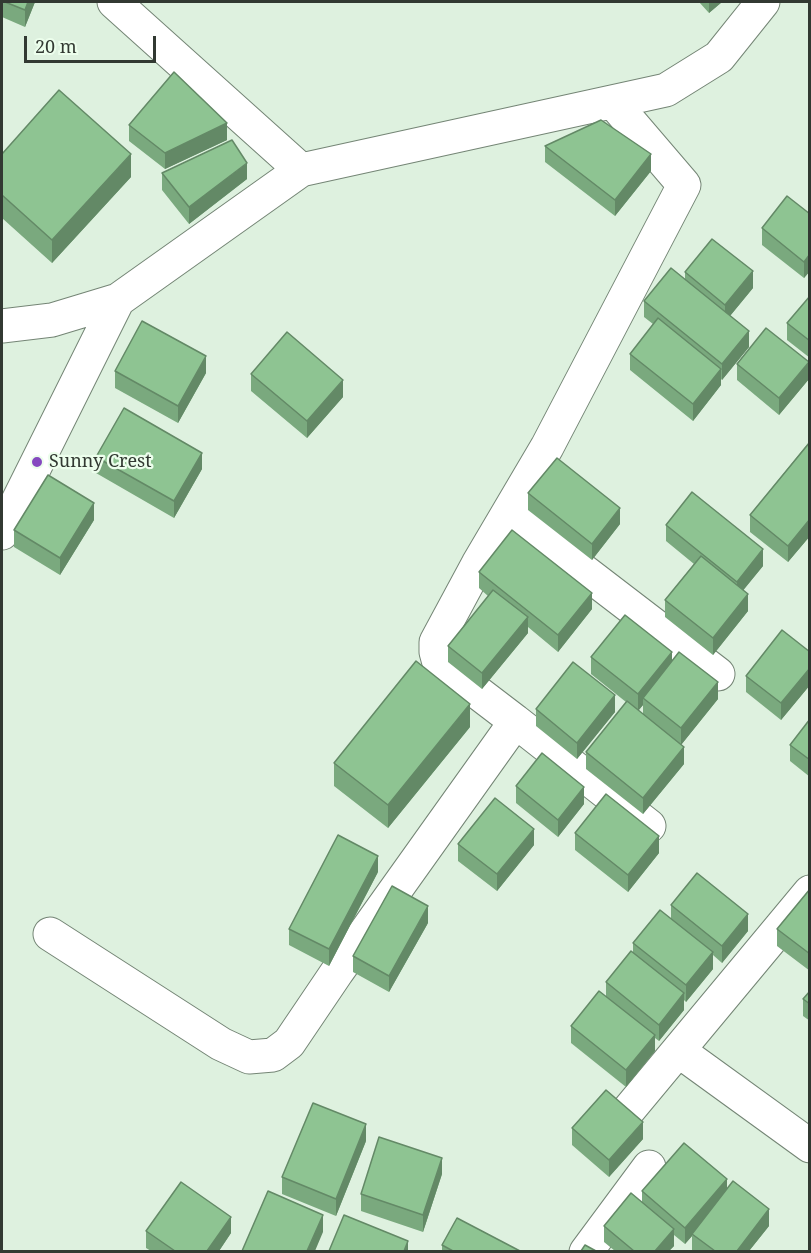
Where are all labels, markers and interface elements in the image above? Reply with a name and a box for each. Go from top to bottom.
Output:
scale bar [27,24,159,62]
text: 20 m [35,34,77,58]
place label: Sunny Crest [49,451,152,473]
marker: Sunny Crest [30,455,44,469]

